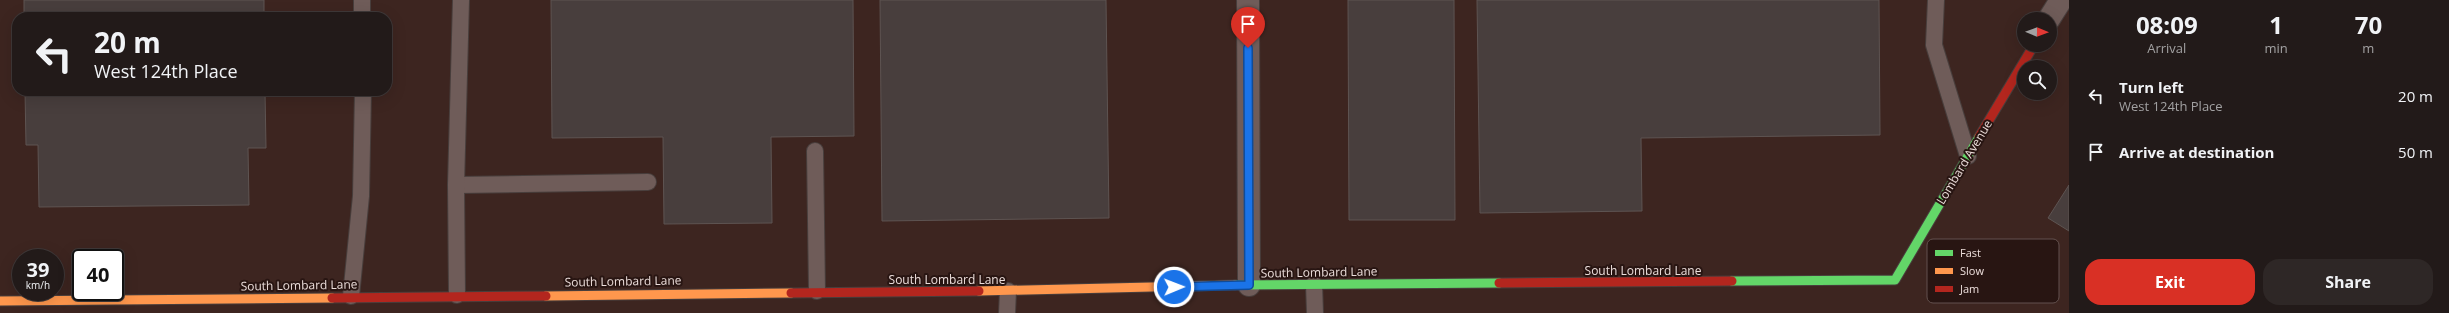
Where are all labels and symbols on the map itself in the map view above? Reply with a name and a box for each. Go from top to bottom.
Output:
pin [1231,7.0,1265,48]
north arrow [2017,12,2057,52]
street label: Lombard Avenue [1932,116,1996,207]
legend [1927,239,2059,303]
text: Fast [1960,245,1981,260]
speed limit sign: 40 [72,249,124,301]
street label: South Lombard Lane [1260,262,1378,282]
street label: South Lombard Lane [1585,262,1702,279]
text: Slow [1960,263,1984,278]
position arrow [1153,266,1195,308]
street label: South Lombard Lane [564,271,682,291]
street label: South Lombard Lane [889,271,1006,288]
street label: South Lombard Lane [240,275,358,295]
text: Jam [1959,281,1979,296]

